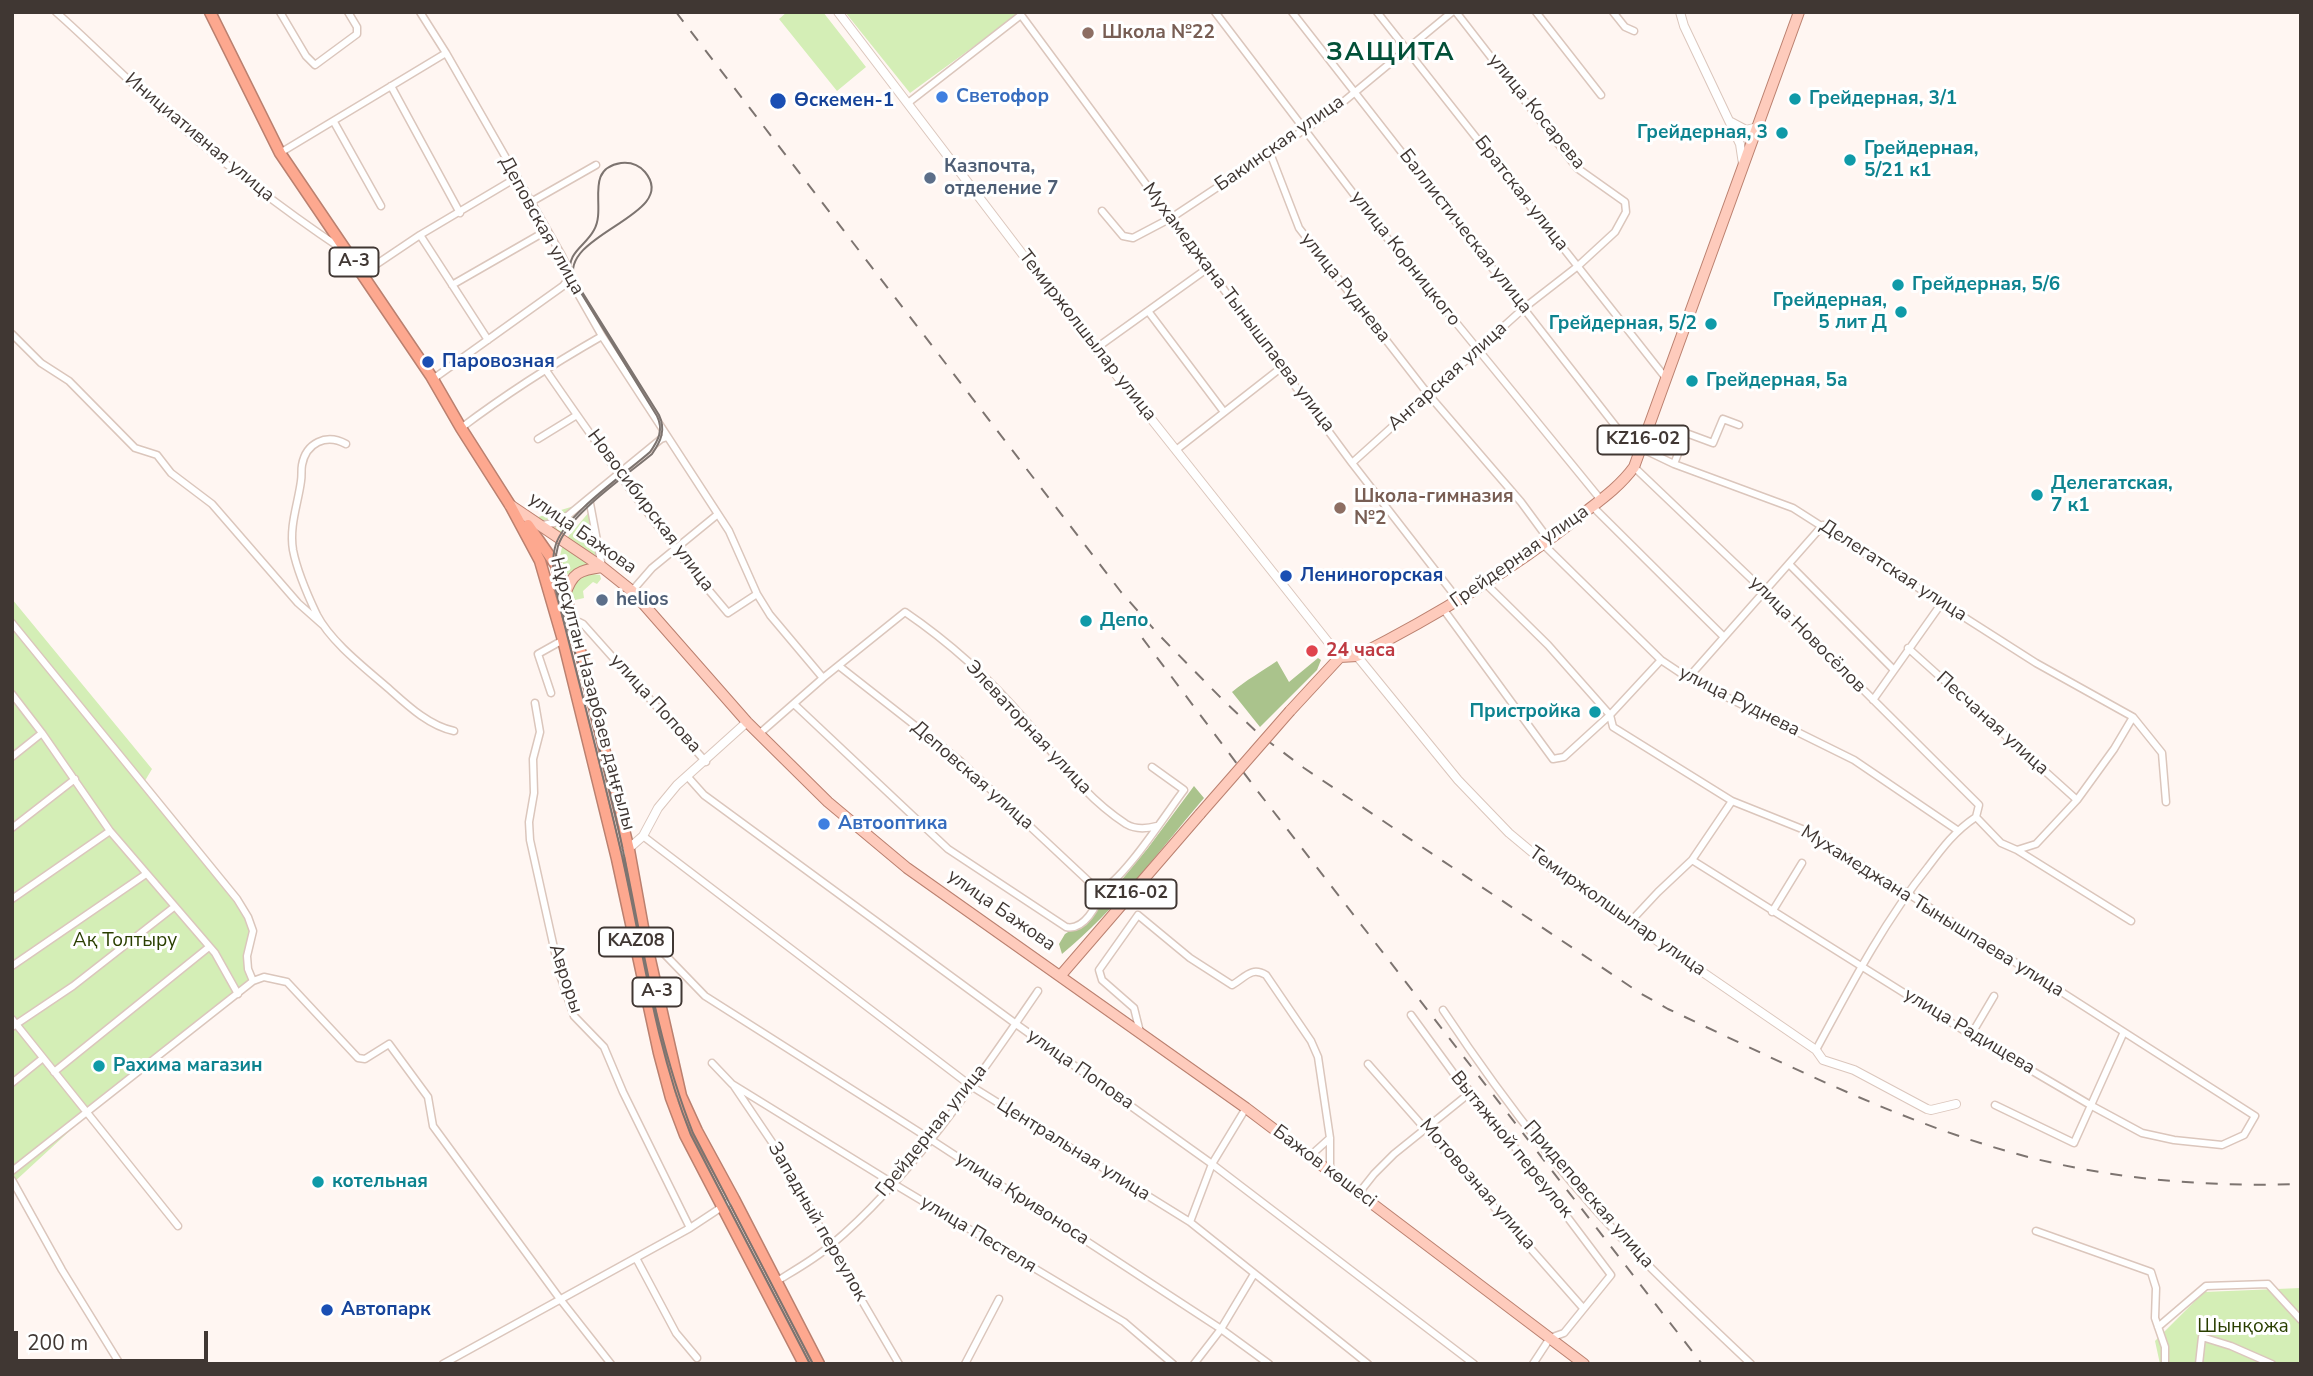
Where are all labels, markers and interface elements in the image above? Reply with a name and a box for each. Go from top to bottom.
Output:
place label: Школа №22 [1102,22,1215,44]
marker: Школа №22 [1080,25,1096,41]
district label: ЗАЩИТА [1327,38,1455,70]
street label: улица Косарева [1482,50,1590,174]
street label: Инициативная улица [119,69,279,207]
place label: Светофор [956,86,1049,108]
place label: Грейдерная, 3/1 [1809,88,1957,110]
marker: Светофор [934,89,950,105]
place label: Өскемен-1 [794,90,894,112]
marker: Өскемен-1 [768,91,788,111]
street label: Бакинская улица [1211,91,1349,197]
marker: Грейдерная, 3/1 [1787,91,1803,107]
place label: Грейдерная, 3 [1637,122,1768,144]
marker: Грейдерная, 3 [1774,125,1790,141]
street label: Братская улица [1469,132,1573,256]
place label: Грейдерная, 5/21 к1 [1864,138,1978,182]
street label: Баллистическая улица [1394,145,1536,319]
marker: Грейдерная, 5/21 к1 [1842,152,1858,168]
street label: Деповская улица [494,153,588,299]
place label: Казпочта, отделение 7 [944,156,1058,200]
marker: Казпочта, отделение 7 [922,170,938,186]
street label: Мухамеджана Тынышпаева улица [1137,179,1339,437]
street label: улица Корницкого [1345,187,1465,331]
street label: улица Руднева [1295,229,1395,347]
street label: Темиржолшылар улица [1013,246,1161,426]
road number: A-3 [330,248,378,276]
place label: Грейдерная, 5/6 [1912,274,2060,296]
marker: Грейдерная, 5/6 [1890,277,1906,293]
place label: Грейдерная, 5 лит Д [1773,290,1887,334]
marker: Грейдерная, 5 лит Д [1893,304,1909,320]
place label: Грейдерная, 5/2 [1549,313,1697,335]
marker: Грейдерная, 5/2 [1703,316,1719,332]
street label: Ангарская улица [1384,318,1512,436]
place label: Паровозная [442,351,555,373]
marker: Паровозная [420,354,436,370]
place label: Грейдерная, 5а [1706,370,1848,392]
marker: Грейдерная, 5а [1684,373,1700,389]
street label: Новосибирская улица [582,426,718,596]
road number: KZ16-02 [1598,426,1688,454]
place label: Делегатская, 7 к1 [2051,473,2173,517]
place label: Школа-гимназия №2 [1354,486,1514,530]
marker: Делегатская, 7 к1 [2029,487,2045,503]
street label: улица Бажова [523,488,641,580]
marker: Школа-гимназия №2 [1332,500,1348,516]
street label: Грейдерная улица [1446,501,1594,613]
street label: Делегатская улица [1815,515,1971,627]
street label: Нұрсұлтан Назарбаев даңғылы [545,555,639,833]
place label: Лениногорская [1300,565,1443,587]
marker: Лениногорская [1278,568,1294,584]
street label: улица Новосёлов [1744,572,1870,698]
place label: helios [616,589,669,611]
marker: helios [594,592,610,608]
place label: Депо [1100,610,1148,632]
marker: Депо [1078,613,1094,629]
place label: 24 часа [1326,640,1395,662]
marker: 24 часа [1304,643,1320,659]
street label: улица Попова [605,650,705,758]
street label: Элеваторная улица [960,656,1096,800]
street label: улица Руднева [1675,662,1803,742]
street label: Песчаная улица [1931,667,2053,781]
place label: Пристройка [1469,701,1581,723]
marker: Пристройка [1587,704,1603,720]
street label: Деповская улица [906,717,1038,835]
place label: Автооптика [838,813,948,835]
marker: Автооптика [816,816,832,832]
street label: Мухамеджана Тынышпаева улица [1796,821,2068,1003]
street label: Темиржолшылар улица [1524,842,1710,982]
street label: улица Бажова [942,865,1060,957]
road number: KZ16-02 [1086,880,1176,908]
road number: KAZ08 [599,928,673,957]
park label: Ақ Толтыру [73,930,177,952]
street label: Авроры [543,942,587,1016]
road number: А-3 [632,978,682,1007]
street label: улица Радищева [1899,984,2039,1080]
street label: улица Попова [1022,1025,1138,1115]
place label: Рахима магазин [113,1055,263,1077]
marker: Рахима магазин [91,1058,107,1074]
street label: Грейдерная улица [872,1060,992,1202]
street label: Вытяжной переулок [1445,1067,1577,1223]
street label: Центральная улица [992,1093,1154,1207]
street label: Мотовозная улица [1414,1115,1540,1255]
street label: Придеповская улица [1518,1117,1658,1273]
street label: Бажов көшесі [1268,1121,1380,1213]
street label: Западный переулок [762,1138,872,1306]
street label: улица Кривоноса [951,1147,1093,1251]
place label: котельная [332,1171,428,1193]
marker: котельная [310,1174,326,1190]
street label: улица Пестеля [916,1191,1040,1279]
place label: Автопарк [341,1299,431,1321]
marker: Автопарк [319,1302,335,1318]
scale bar [18,1316,212,1360]
park label: Шынқожа [2197,1316,2289,1338]
text: 200 m [27,1329,88,1357]

